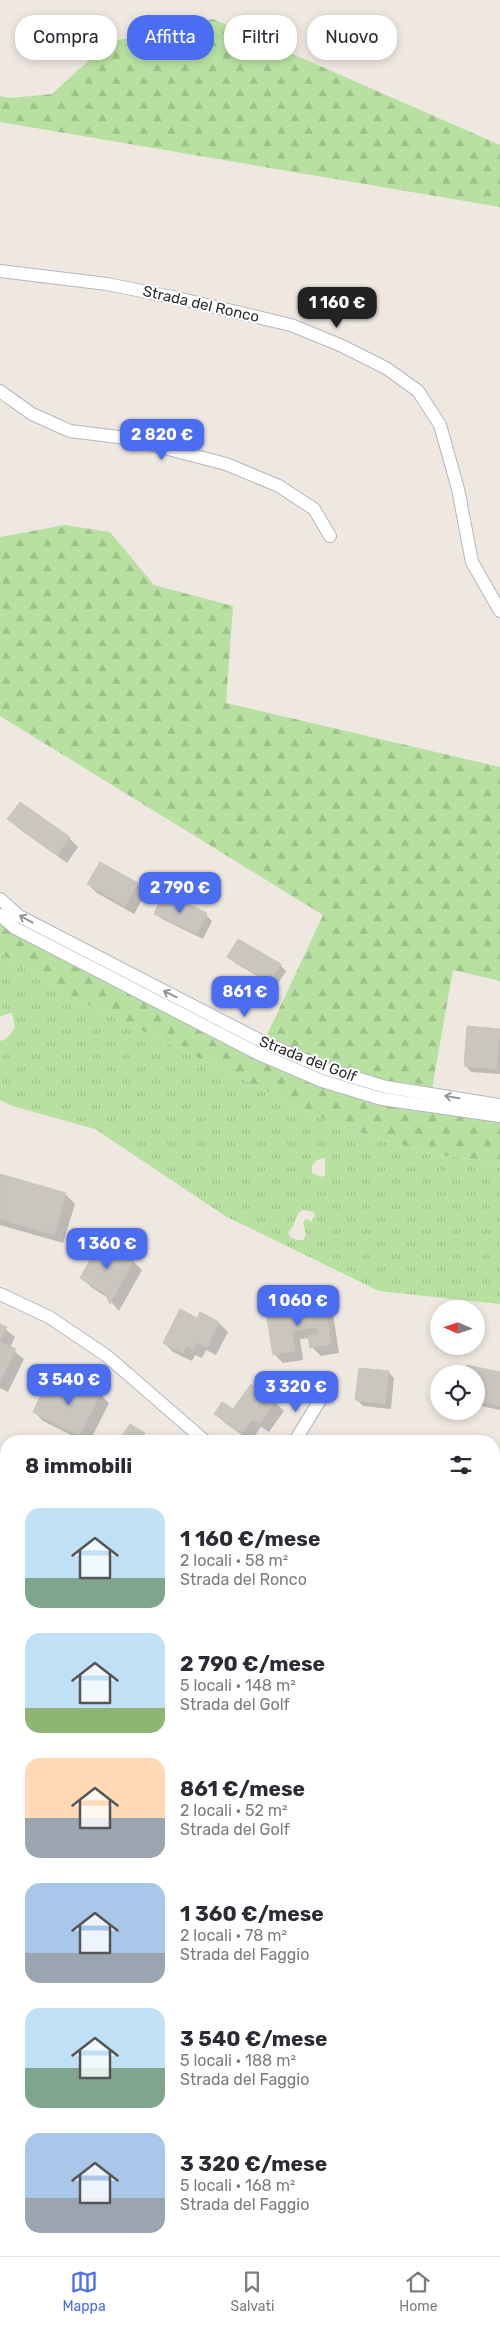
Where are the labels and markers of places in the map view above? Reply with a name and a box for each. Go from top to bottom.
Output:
pin: 1 160 € [291,286,383,329]
pin: 2 820 € [116,418,208,461]
pin: 2 790 € [134,872,226,914]
pin: 861 € [210,976,280,1018]
pin: 1 360 € [61,1228,153,1270]
pin: 1 060 € [252,1284,344,1327]
pin: 3 540 € [23,1364,115,1406]
pin: 3 320 € [250,1370,342,1413]

